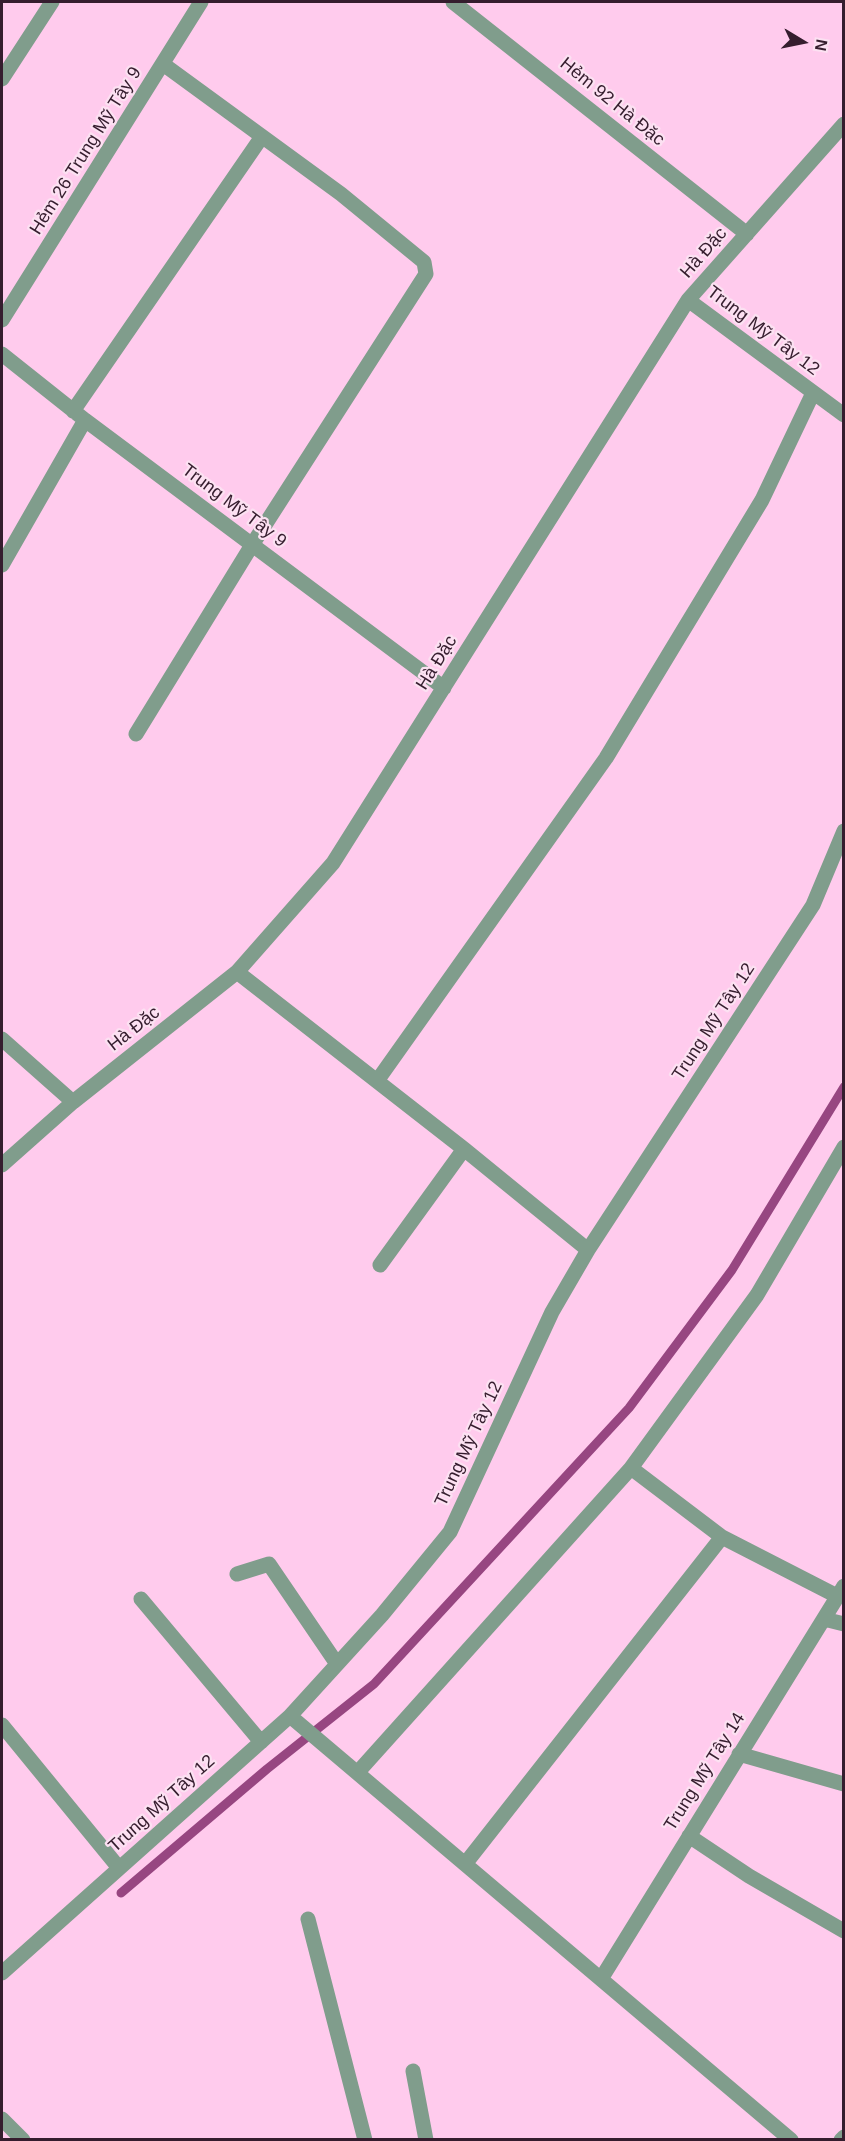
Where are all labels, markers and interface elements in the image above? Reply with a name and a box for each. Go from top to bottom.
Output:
north arrow [773,12,833,72]
text: N [812,38,831,52]
street label: Hẻm 92 Hà Đặc [555,53,669,151]
street label: Hẻm 26 Trung Mỹ Tây 9 [26,63,146,239]
street label: Hà Đặc [676,223,732,283]
street label: Trung Mỹ Tây 12 [702,282,824,380]
street label: Trung Mỹ Tây 9 [177,460,291,552]
street label: Hà Đặc [412,632,462,694]
street label: Trung Mỹ Tây 12 [668,959,760,1085]
street label: Hà Đặc [104,1002,164,1056]
street label: Trung Mỹ Tây 12 [431,1378,507,1510]
street label: Trung Mỹ Tây 14 [660,1709,750,1835]
street label: Trung Mỹ Tây 12 [104,1751,220,1857]

